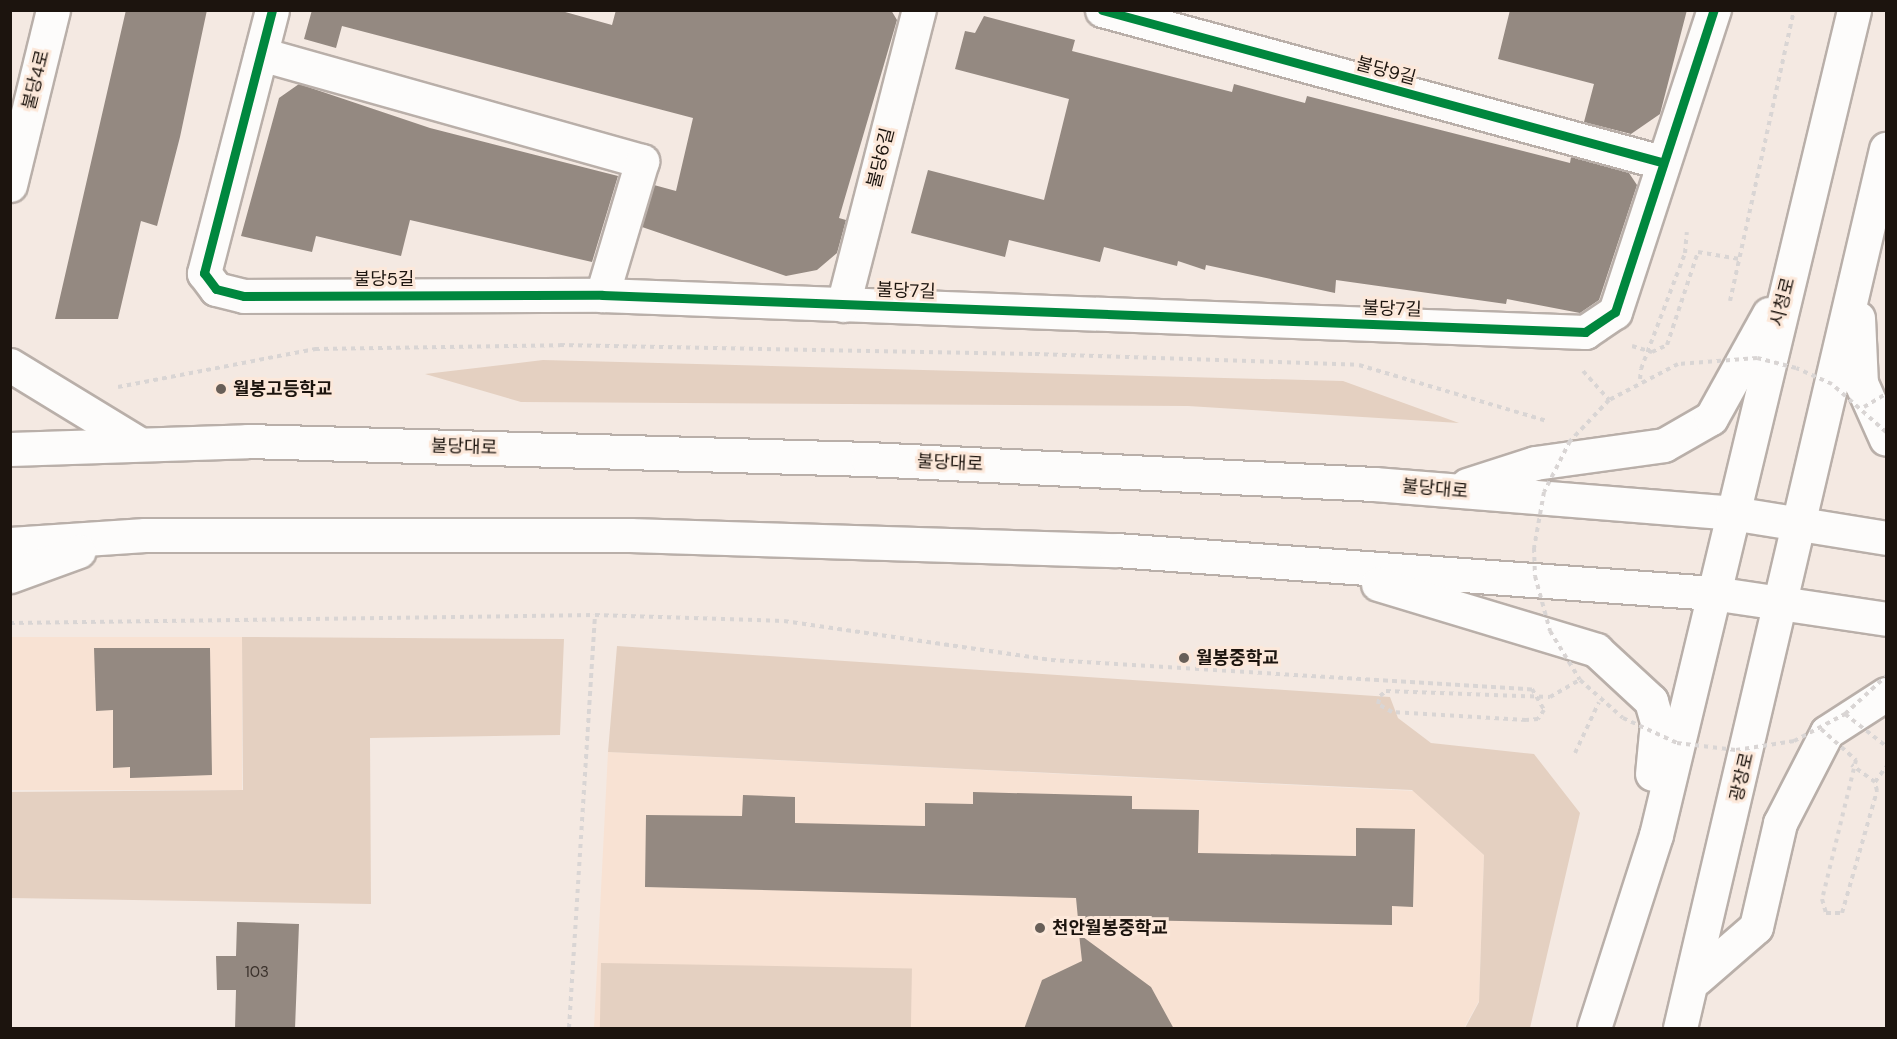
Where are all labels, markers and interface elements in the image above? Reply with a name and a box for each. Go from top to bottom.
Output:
street label: 불당4로 [18,48,54,112]
street label: 불당9길 [1354,53,1418,89]
street label: 불당6길 [863,126,899,190]
street label: 불당5길 [354,268,414,290]
street label: 시청로 [1767,275,1799,329]
street label: 불당7길 [876,279,936,303]
street label: 불당7길 [1362,297,1422,321]
place label: 월봉고등학교 [233,378,332,400]
marker: 월봉고등학교 [214,382,228,396]
street label: 불당대로 [431,435,497,459]
street label: 불당대로 [916,450,984,476]
street label: 불당대로 [1401,475,1469,503]
place label: 월봉중학교 [1196,647,1279,669]
marker: 월봉중학교 [1177,651,1191,665]
street label: 광장로 [1726,750,1758,804]
place label: 천안월봉중학교 [1052,917,1168,939]
marker: 천안월봉중학교 [1033,921,1047,935]
house number: 103 [245,964,269,982]

